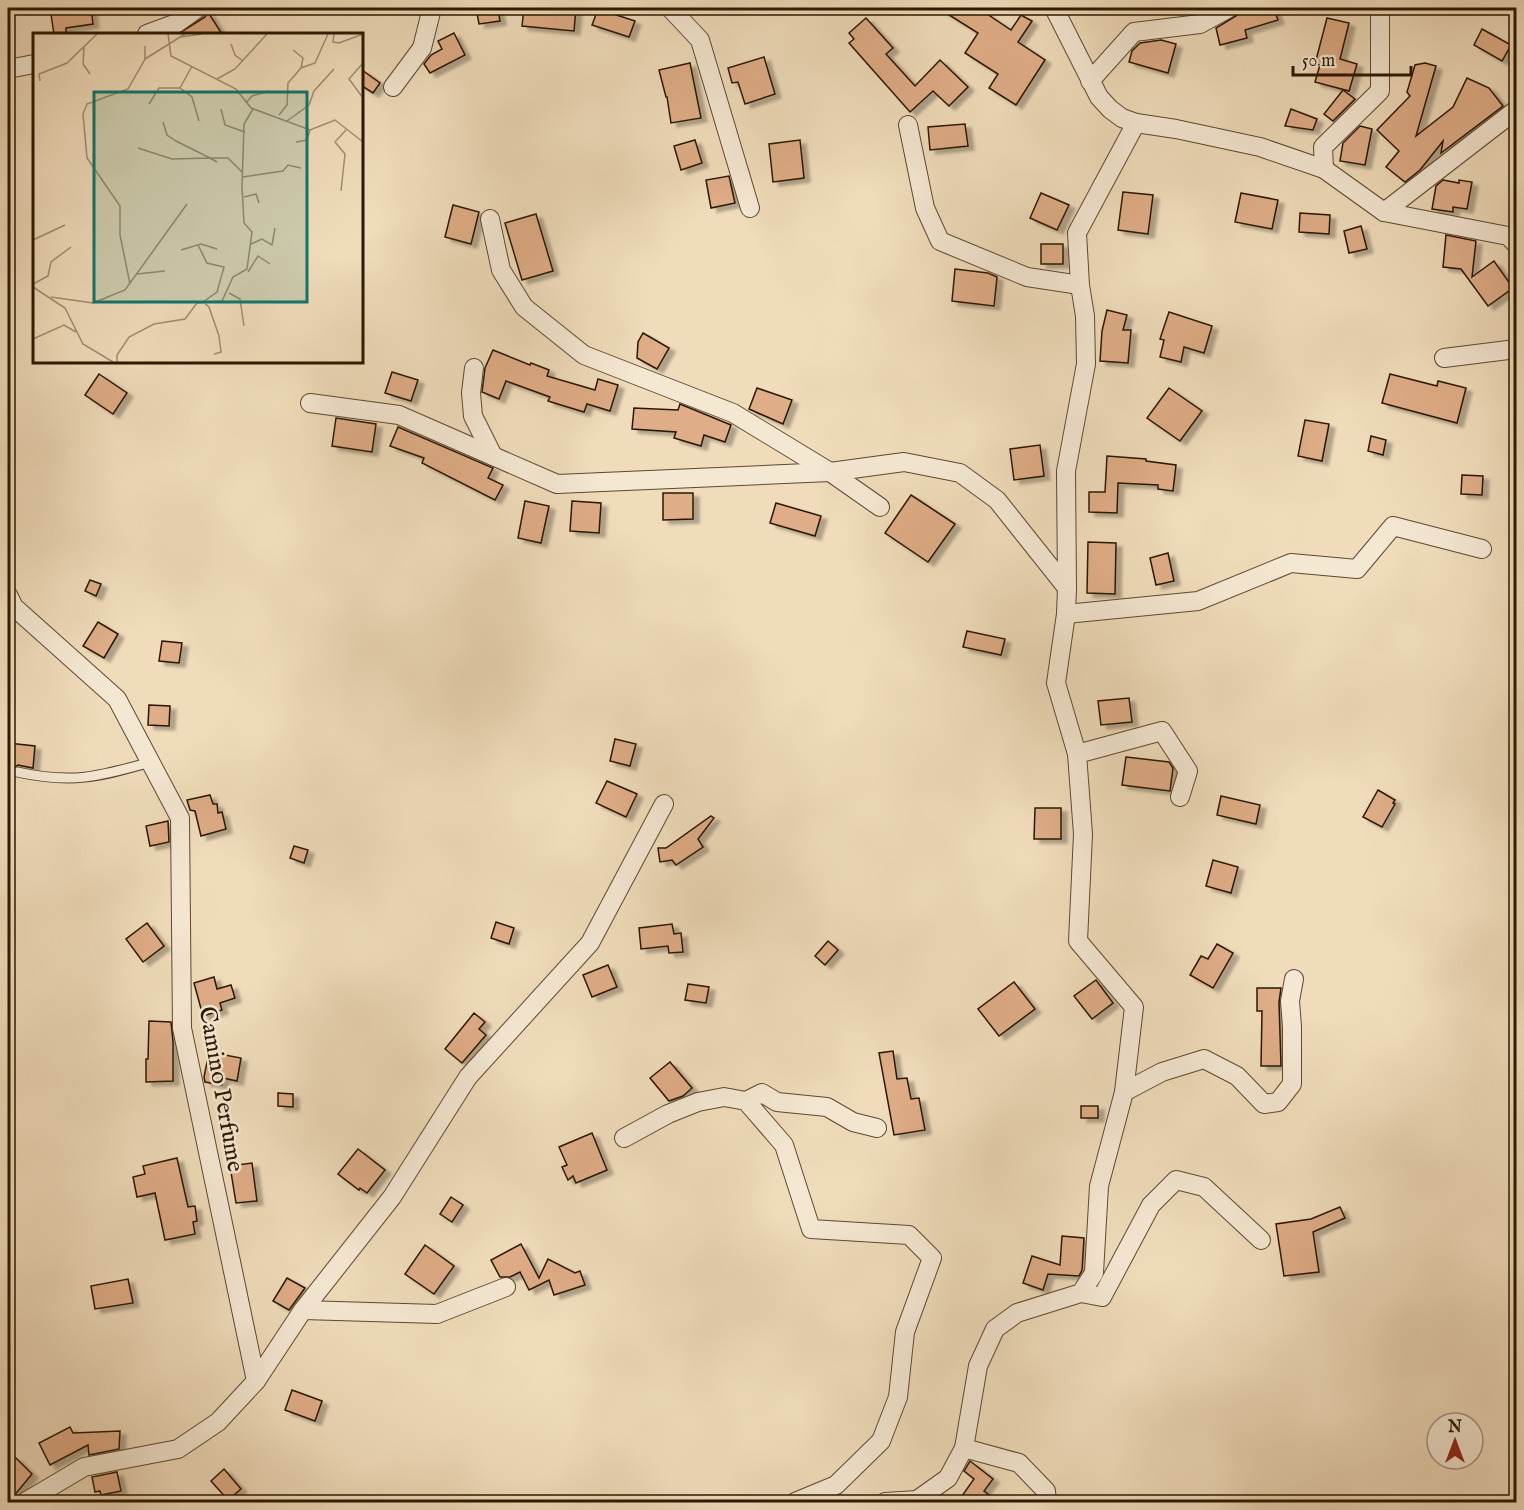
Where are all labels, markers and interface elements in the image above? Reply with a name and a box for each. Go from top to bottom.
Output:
inset map [33,33,363,363]
scale bar [1293,39,1412,77]
text: 50 m [1302,50,1335,73]
street label: Camino Perfume [191,1004,250,1174]
north arrow [1425,1411,1485,1471]
text: N [1447,1418,1462,1438]

